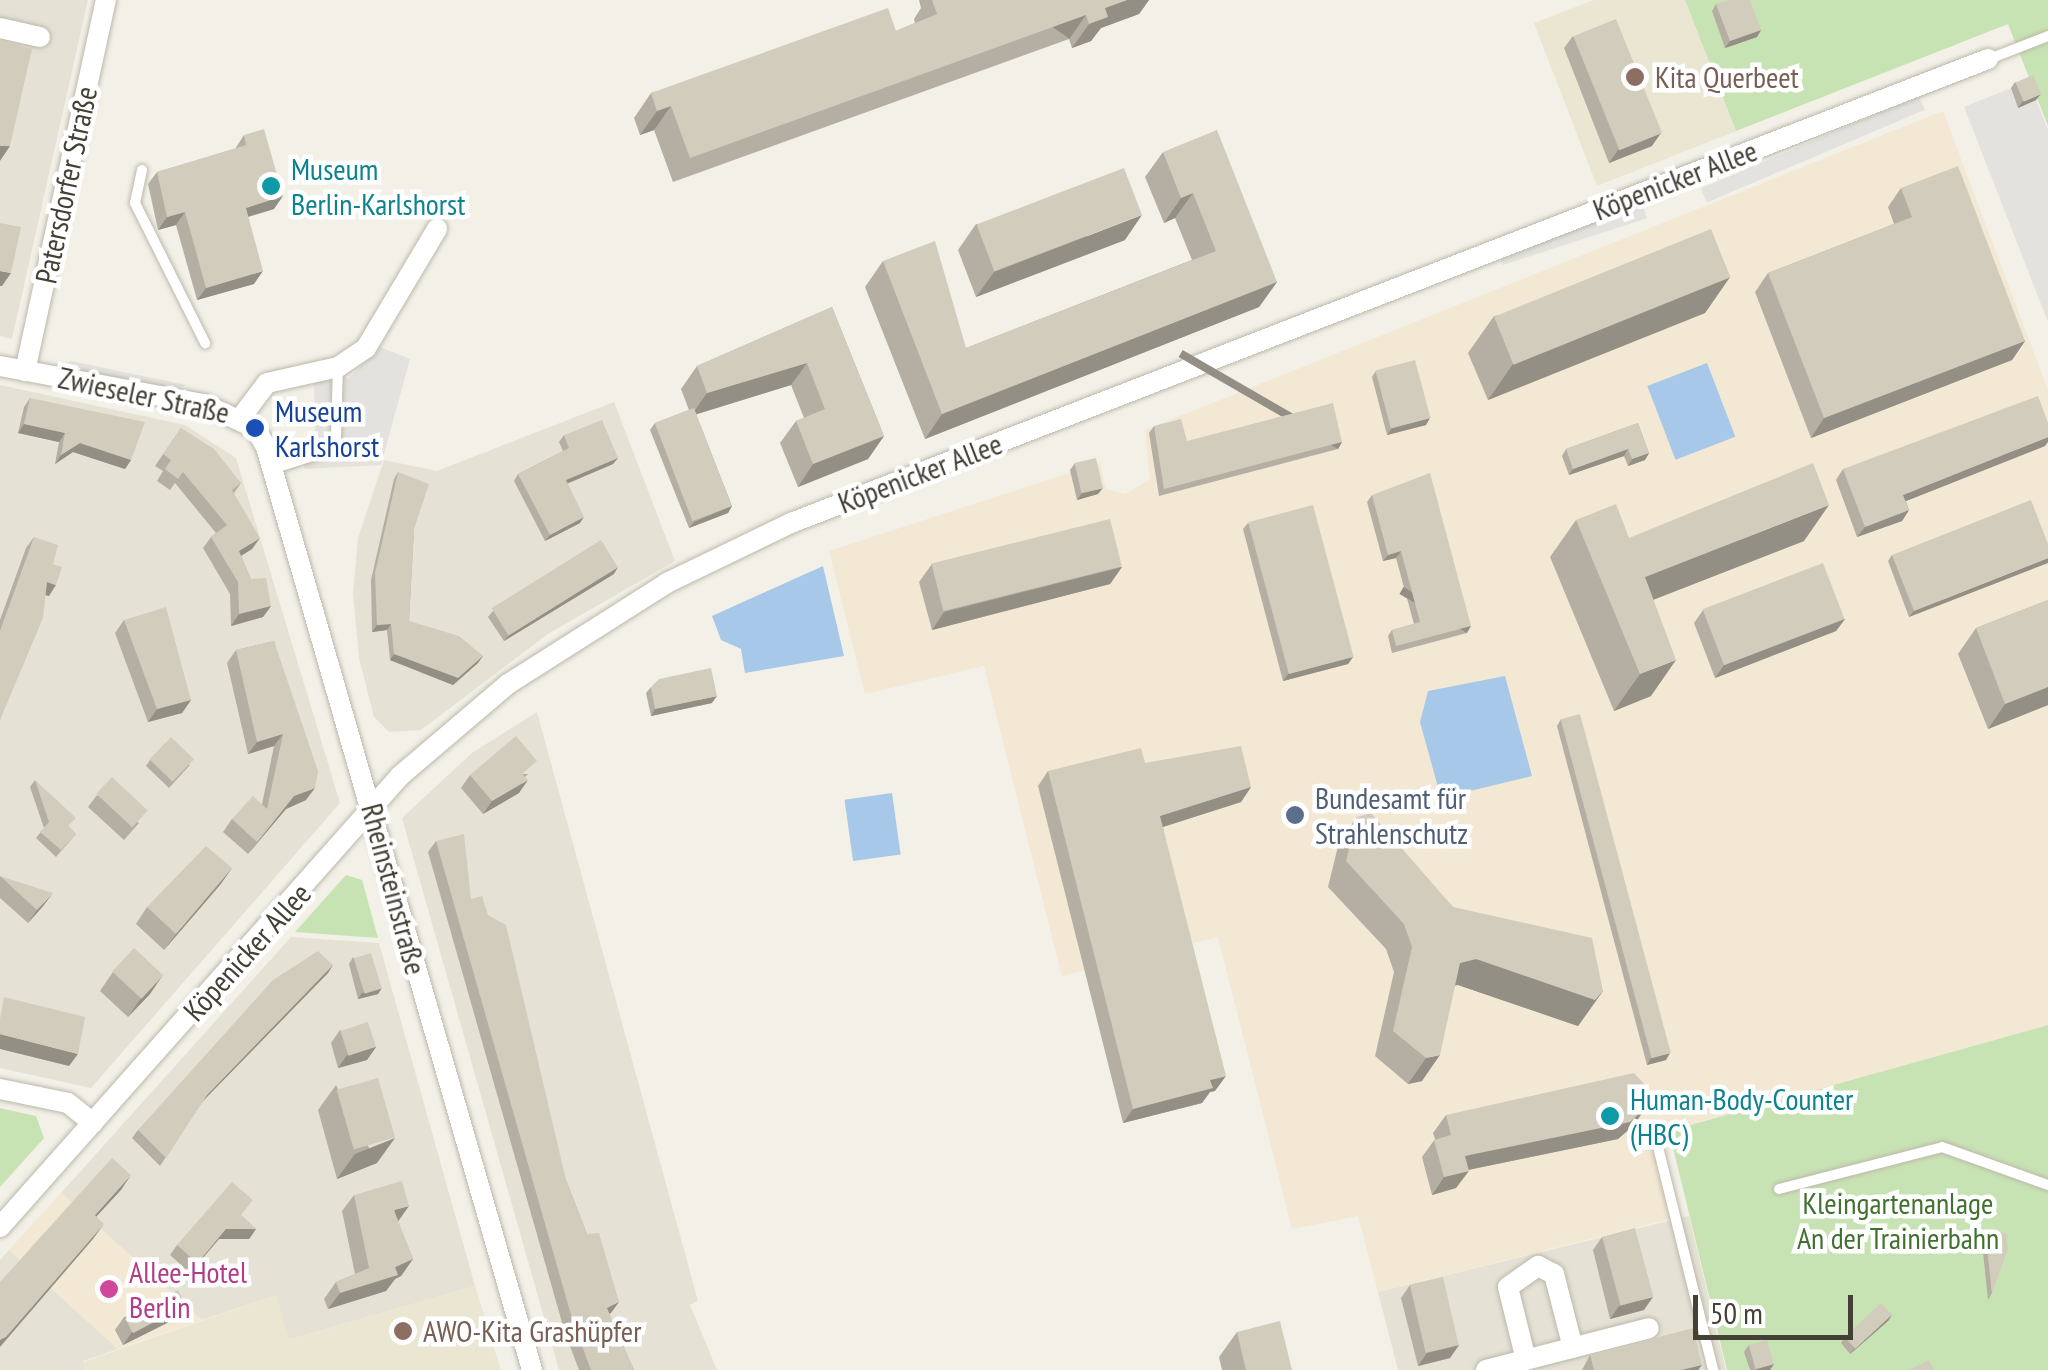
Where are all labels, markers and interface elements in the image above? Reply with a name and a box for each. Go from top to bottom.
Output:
place label: Kita Querbeet [1655,59,1799,95]
marker: Kita Querbeet [1624,66,1646,88]
street label: Patersdorfer Straße [28,83,104,287]
street label: Köpenicker Allee [1588,132,1762,228]
place label: Museum Berlin-Karlshorst [291,151,465,222]
marker: Museum Berlin-Karlshorst [260,175,282,197]
street label: Zwieseler Straße [55,359,233,431]
place label: Museum Karlshorst [275,393,379,464]
marker: Museum Karlshorst [244,417,266,439]
street label: Köpenicker Allee [833,425,1007,521]
place label: Bundesamt für Strahlenschutz [1315,780,1468,850]
street label: Rheinsteinstraße [354,800,434,978]
marker: Bundesamt für Strahlenschutz [1284,804,1306,826]
street label: Köpenicker Allee [176,876,318,1028]
place label: Human-Body-Counter (HBC) [1630,1081,1853,1152]
marker: Human-Body-Counter (HBC) [1599,1105,1621,1127]
park label: Kleingartenanlage An der Trainierbahn [1797,1185,1999,1256]
place label: Allee-Hotel Berlin [129,1254,247,1324]
scale bar [1698,1275,1858,1337]
marker: Allee-Hotel Berlin [98,1278,120,1300]
text: 50 m [1710,1293,1763,1332]
place label: AWO-Kita Grashüpfer [423,1313,641,1349]
marker: AWO-Kita Grashüpfer [392,1320,414,1342]

